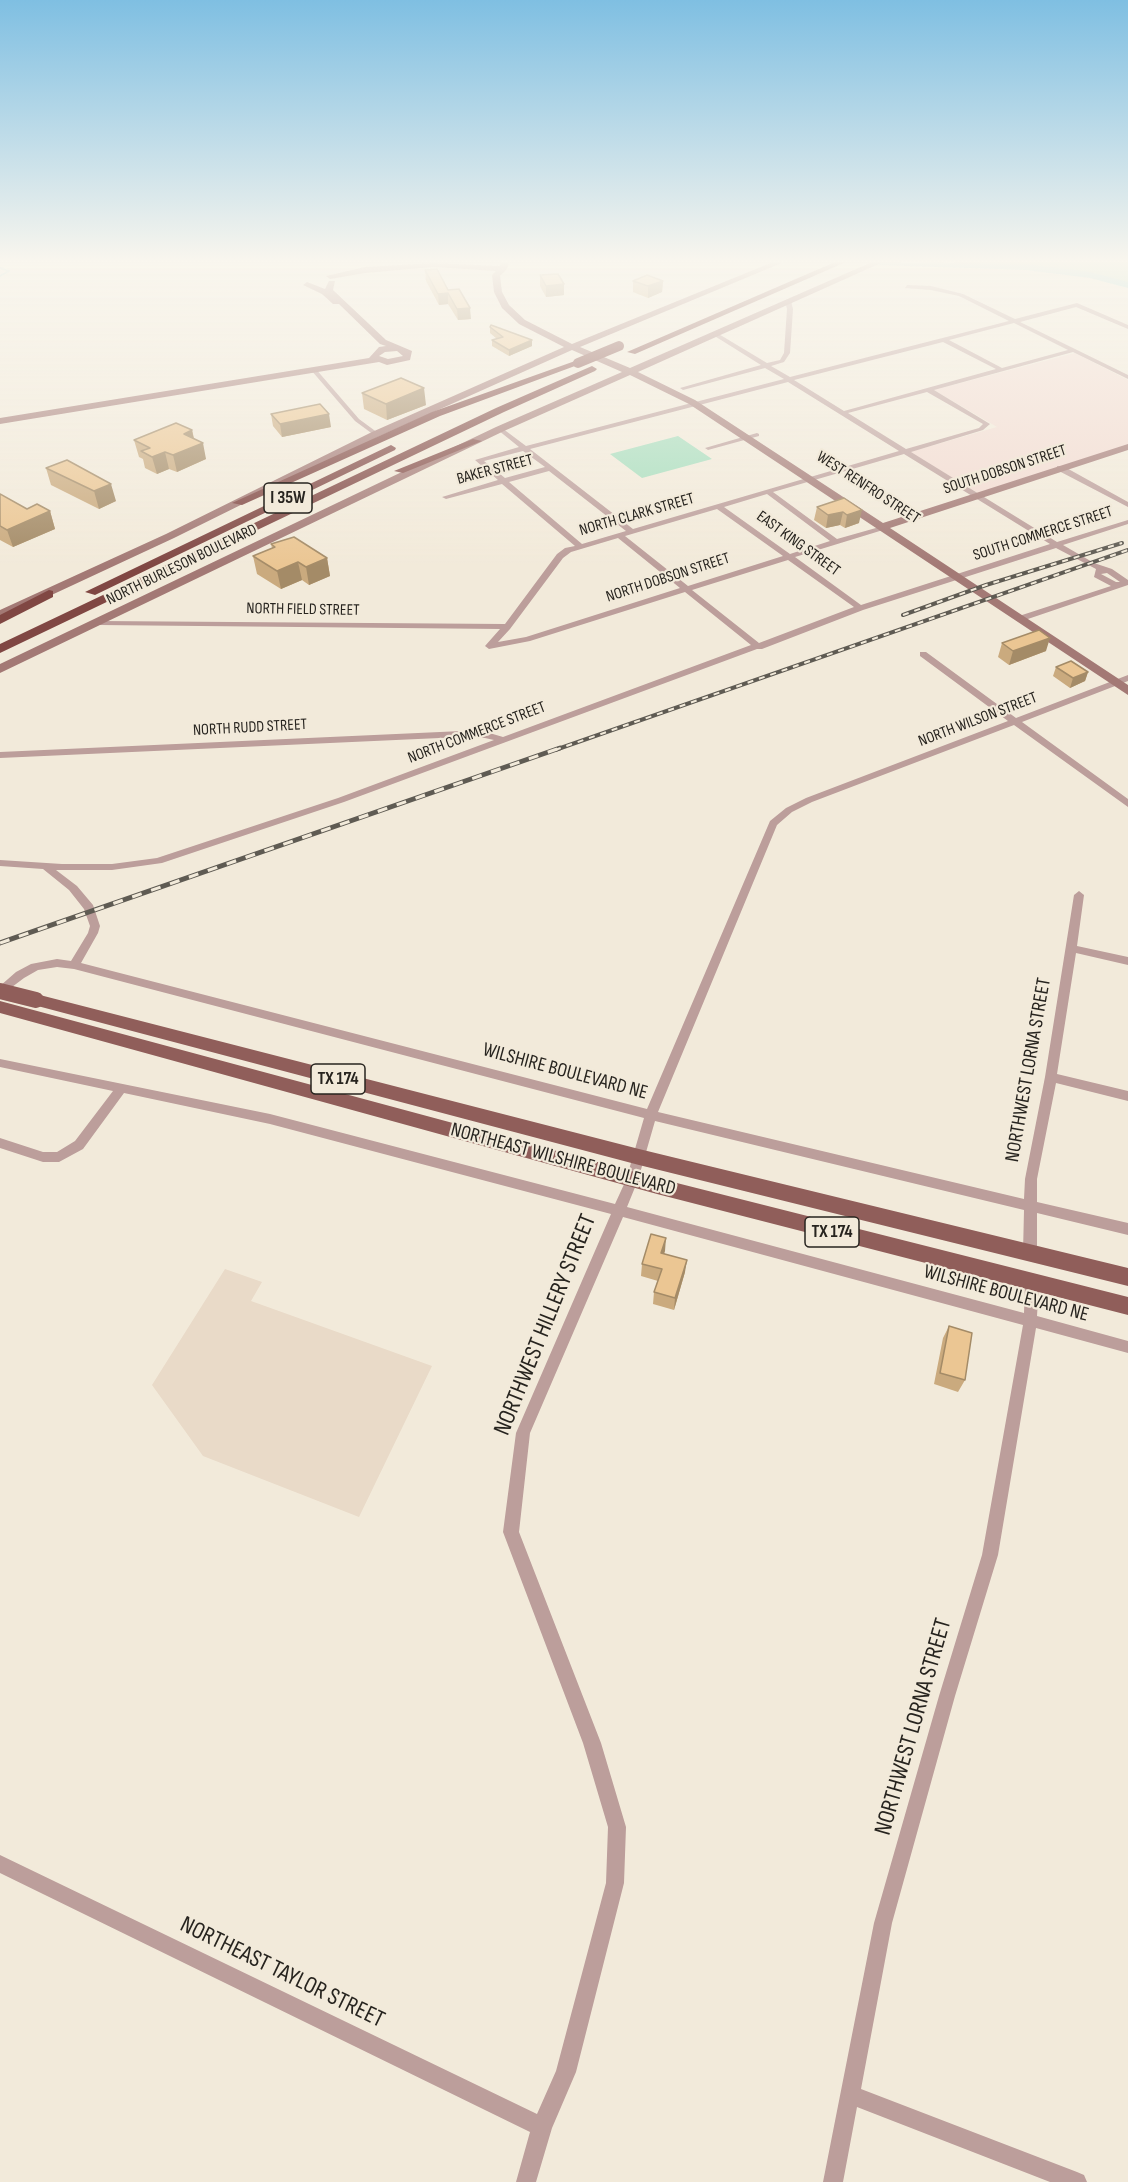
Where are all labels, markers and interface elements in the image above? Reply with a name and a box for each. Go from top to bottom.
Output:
street label: SOUTH DOBSON STREET [941,441,1069,499]
street label: WEST RENFRO STREET [813,447,923,529]
street label: BAKER STREET [455,451,535,489]
road number: I 35W [264,483,312,513]
street label: NORTH CLARK STREET [577,489,697,541]
street label: SOUTH COMMERCE STREET [971,502,1115,566]
street label: EAST KING STREET [753,507,843,581]
street label: NORTH BURLESON BOULEVARD [104,520,260,610]
street label: NORTH DOBSON STREET [604,549,732,607]
street label: NORTH FIELD STREET [246,599,360,621]
street label: NORTH WILSON STREET [916,689,1040,751]
street label: NORTH COMMERCE STREET [405,698,549,768]
street label: NORTH RUDD STREET [192,715,308,741]
street label: NORTHWEST LORNA STREET [1001,976,1057,1164]
street label: WILSHIRE BOULEVARD NE [480,1038,650,1106]
road number: TX 174 [311,1064,365,1094]
street label: NORTHEAST WILSHIRE BOULEVARD [448,1118,678,1202]
street label: NORTHWEST HILLERY STREET [489,1210,603,1440]
road number: TX 174 [805,1217,859,1247]
street label: WILSHIRE BOULEVARD NE [921,1260,1091,1328]
street label: NORTHWEST LORNA STREET [869,1615,959,1839]
street label: NORTHEAST TAYLOR STREET [175,1911,389,2035]

